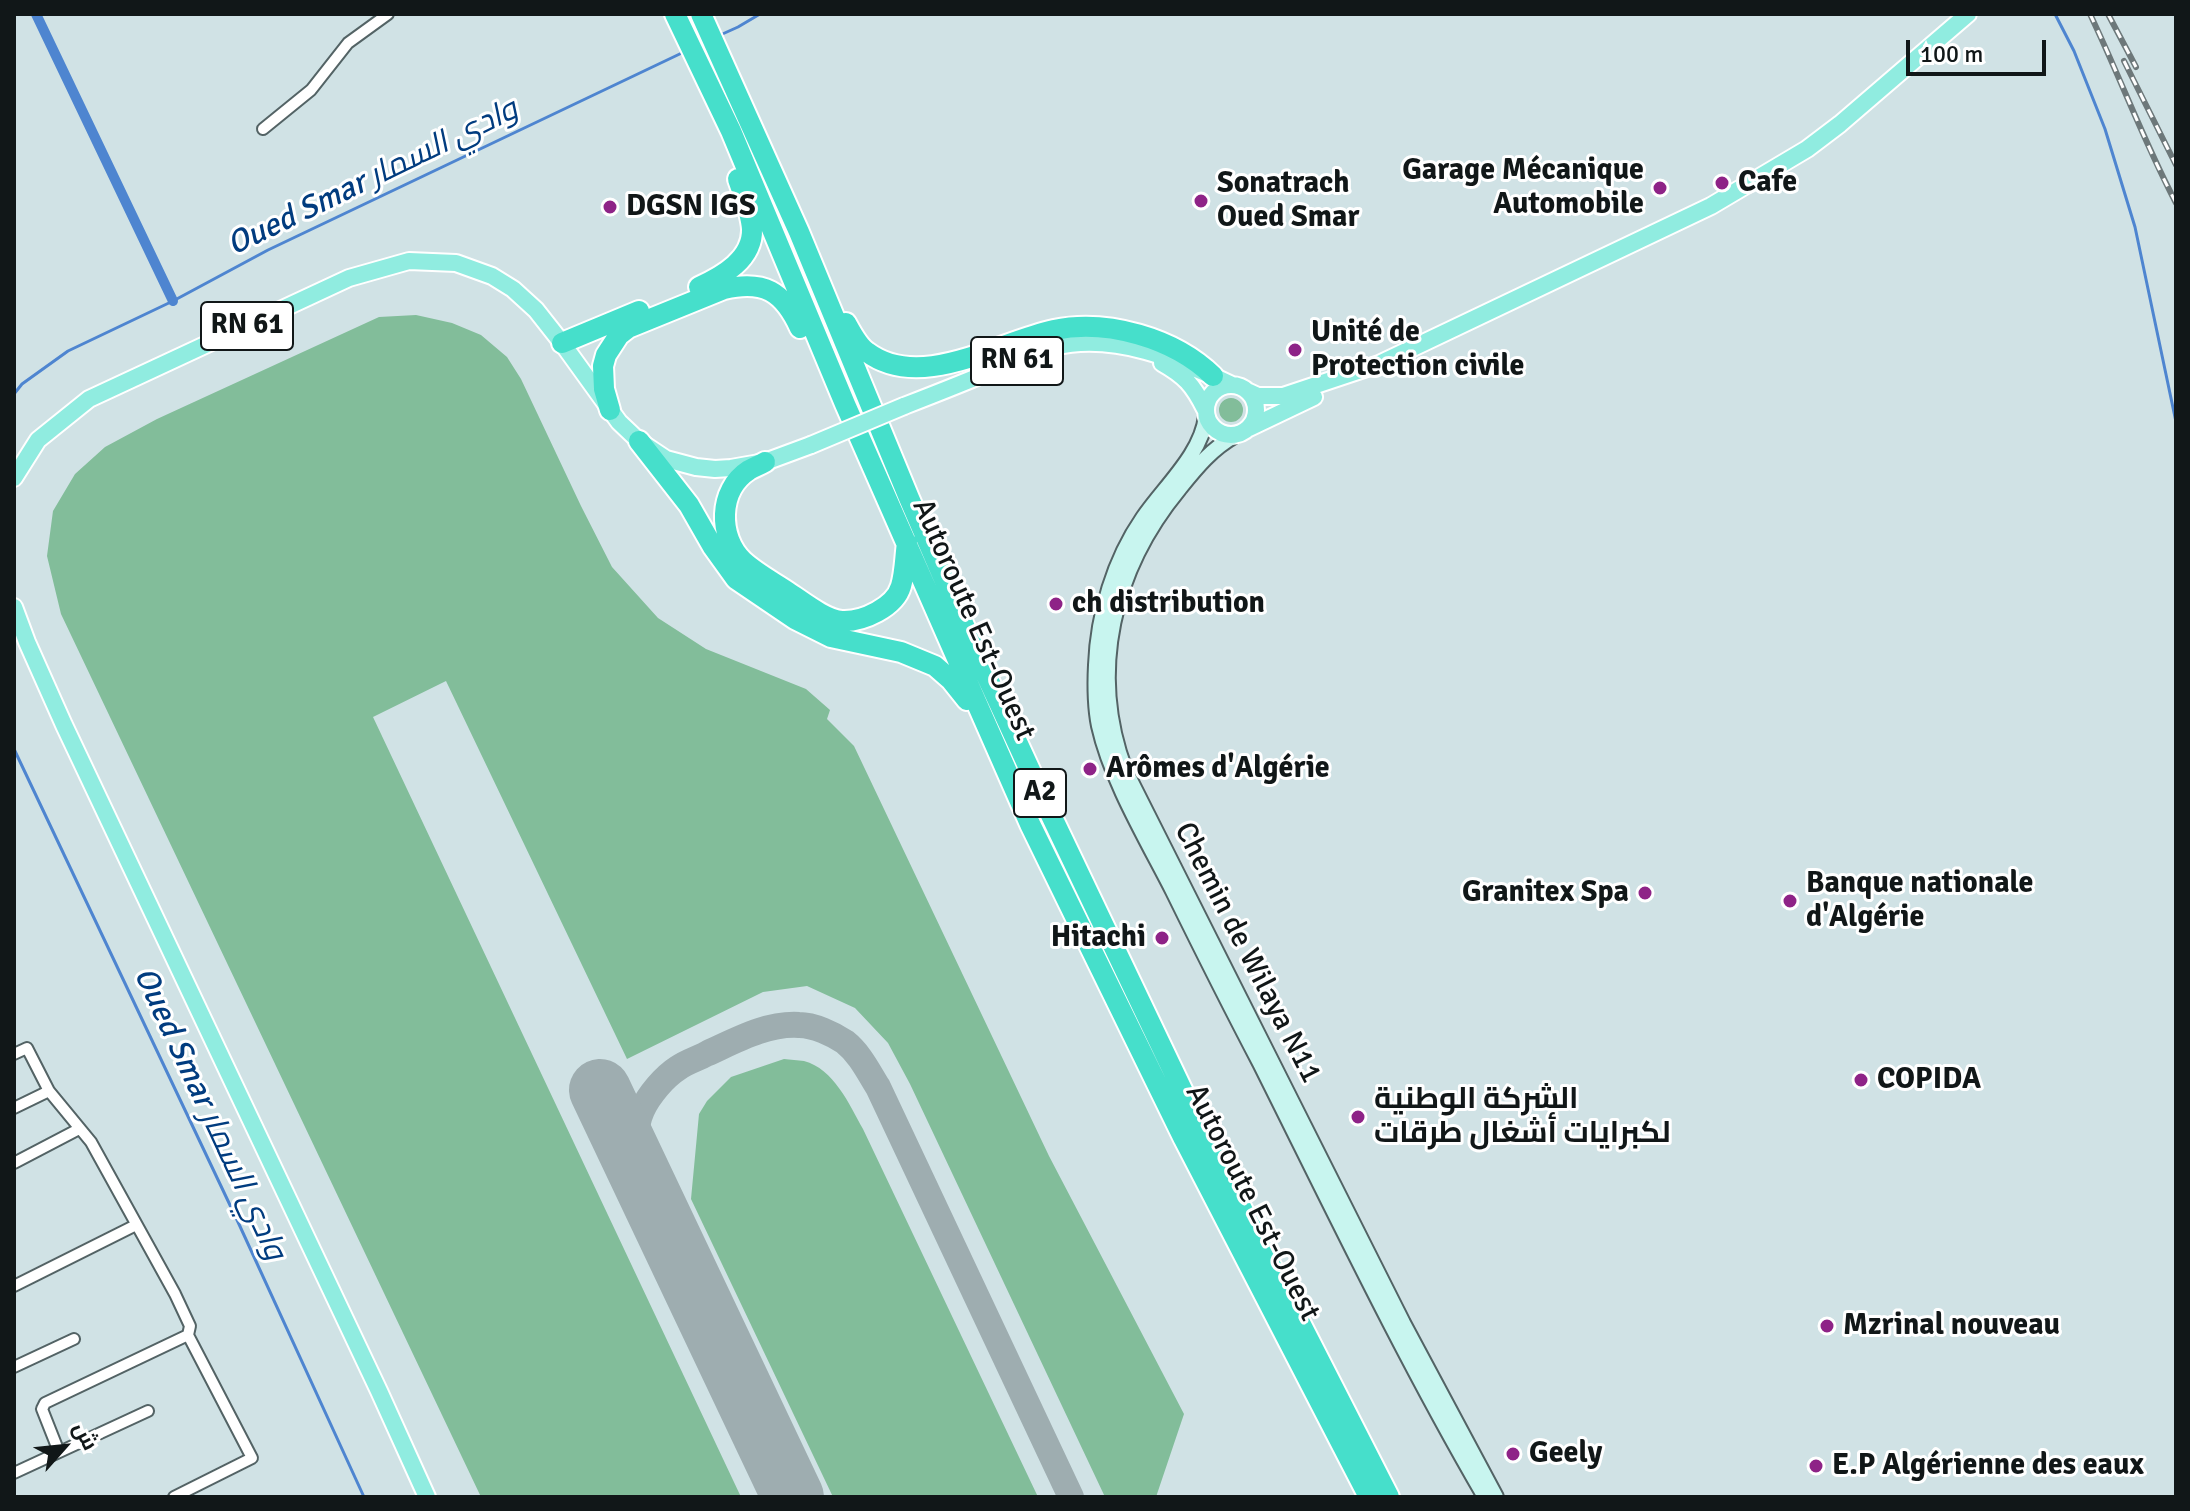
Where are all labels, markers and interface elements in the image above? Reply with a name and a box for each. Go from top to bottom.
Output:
scale bar [1910,24,2050,74]
text: 100 m [1920,39,1983,69]
water label: Oued Smar وادي السمار [221,91,525,265]
place label: Garage Mécanique Automobile [1402,153,1644,224]
place label: Cafe [1738,165,1797,201]
place label: Sonatrach Oued Smar [1217,166,1359,236]
marker: Cafe [1713,174,1731,192]
marker: Garage Mécanique Automobile [1651,179,1669,197]
place label: DGSN IGS [626,189,756,225]
marker: Sonatrach Oued Smar [1192,192,1210,210]
marker: DGSN IGS [601,198,619,216]
road number: RN 61 [201,302,293,350]
place label: Unité de Protection civile [1311,315,1524,386]
road number: RN 61 [971,337,1063,385]
marker: Unité de Protection civile [1286,341,1304,359]
street label: Autoroute Est-Ouest [904,494,1042,746]
place label: ch distribution [1072,586,1265,622]
marker: ch distribution [1047,595,1065,613]
place label: Arômes d'Algérie [1106,751,1330,787]
marker: Arômes d'Algérie [1081,760,1099,778]
road number: A2 [1014,769,1066,817]
street label: Chemin de Wilaya N11 [1166,817,1328,1089]
place label: Banque nationale d'Algérie [1806,866,2034,936]
place label: Granitex Spa [1462,875,1629,911]
marker: Granitex Spa [1636,884,1654,902]
marker: Banque nationale d'Algérie [1781,892,1799,910]
place label: Hitachi [1051,920,1146,956]
marker: Hitachi [1153,929,1171,947]
water label: Oued Smar وادي السمار [124,962,294,1266]
place label: COPIDA [1877,1062,1981,1098]
marker: COPIDA [1852,1071,1870,1089]
street label: Autoroute Est-Ouest [1177,1079,1327,1327]
place label: الشركة الوطنية لكبرايات أشغال طرقات [1374,1082,1671,1152]
marker: الشركة الوطنية لكبرايات أشغال طرقات [1349,1108,1367,1126]
place label: Mzrinal nouveau [1843,1308,2060,1344]
marker: Mzrinal nouveau [1818,1317,1836,1335]
north arrow [24,1407,104,1487]
text: ش [67,1417,104,1455]
place label: Geely [1529,1436,1602,1472]
marker: Geely [1504,1445,1522,1463]
place label: E.P Algérienne des eaux [1832,1448,2144,1484]
marker: E.P Algérienne des eaux [1807,1457,1825,1475]

